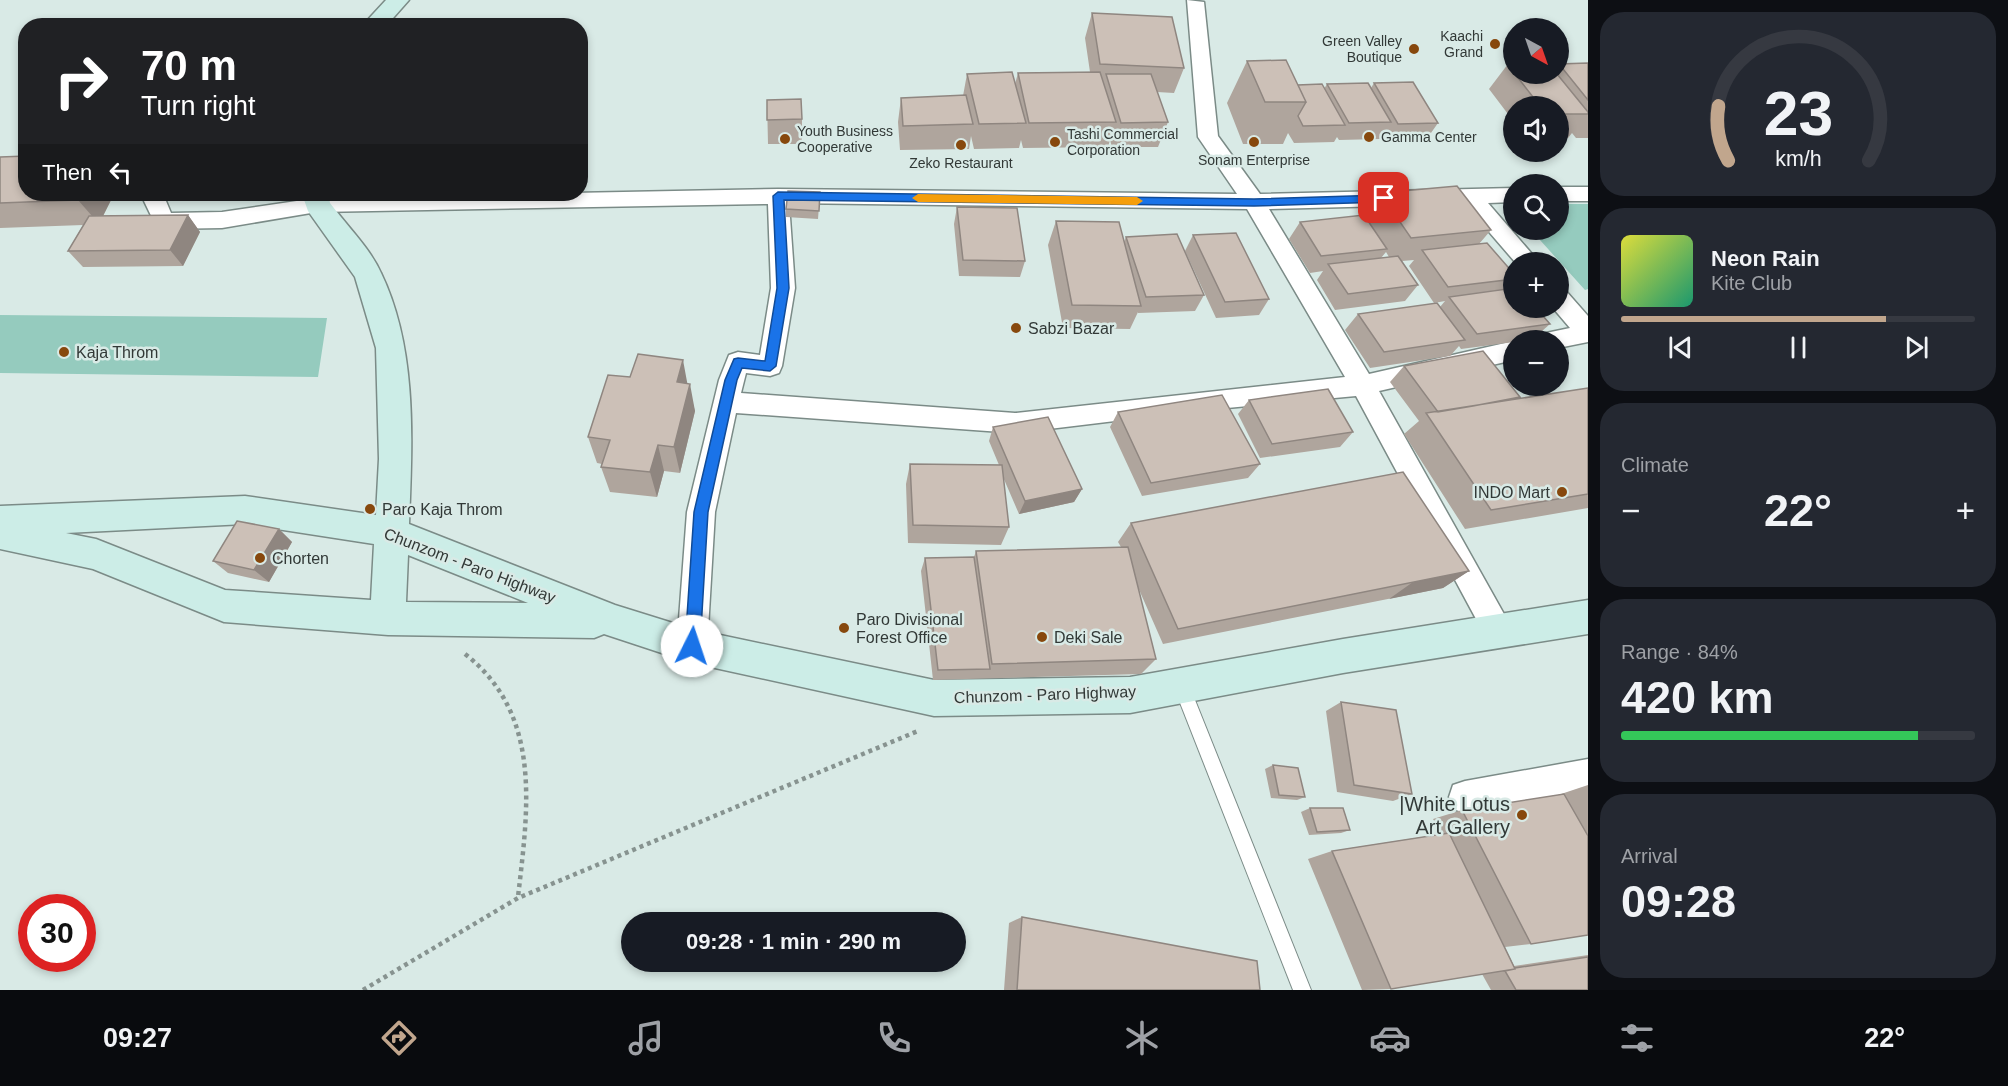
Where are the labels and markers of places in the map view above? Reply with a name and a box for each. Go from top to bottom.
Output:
place label: Kaachi Grand [1440,28,1483,60]
place label: Green Valley Boutique [1322,33,1402,65]
marker: Kaachi Grand [1488,37,1502,51]
marker: Green Valley Boutique [1407,42,1421,56]
place label: Youth Business Cooperative [797,123,893,155]
place label: Tashi Commercial Corporation [1067,126,1178,158]
place label: Gamma Center [1381,129,1477,145]
marker: Gamma Center [1362,130,1376,144]
marker: Youth Business Cooperative [778,132,792,146]
marker: Tashi Commercial Corporation [1048,135,1062,149]
marker: Sonam Enterprise [1247,135,1261,149]
marker: Zeko Restaurant [954,138,968,152]
place label: Sonam Enterprise [1198,152,1310,168]
place label: Zeko Restaurant [909,155,1013,171]
pin [1358,172,1409,223]
place label: Sabzi Bazar [1028,320,1115,337]
marker: Sabzi Bazar [1009,321,1023,335]
place label: Kaja Throm [76,344,158,361]
marker: Kaja Throm [57,345,71,359]
place label: INDO Mart [1474,484,1551,501]
marker: INDO Mart [1555,485,1569,499]
place label: Paro Kaja Throm [382,501,503,518]
marker: Paro Kaja Throm [363,502,377,516]
place label: Chorten [272,550,329,567]
marker: Chorten [253,551,267,565]
place label: Paro Divisional Forest Office [856,611,963,646]
marker: Paro Divisional Forest Office [837,621,851,635]
place label: Deki Sale [1054,629,1123,646]
marker: Deki Sale [1035,630,1049,644]
place label: |White Lotus Art Gallery [1399,793,1510,838]
marker: |White Lotus Art Gallery [1515,808,1529,822]

